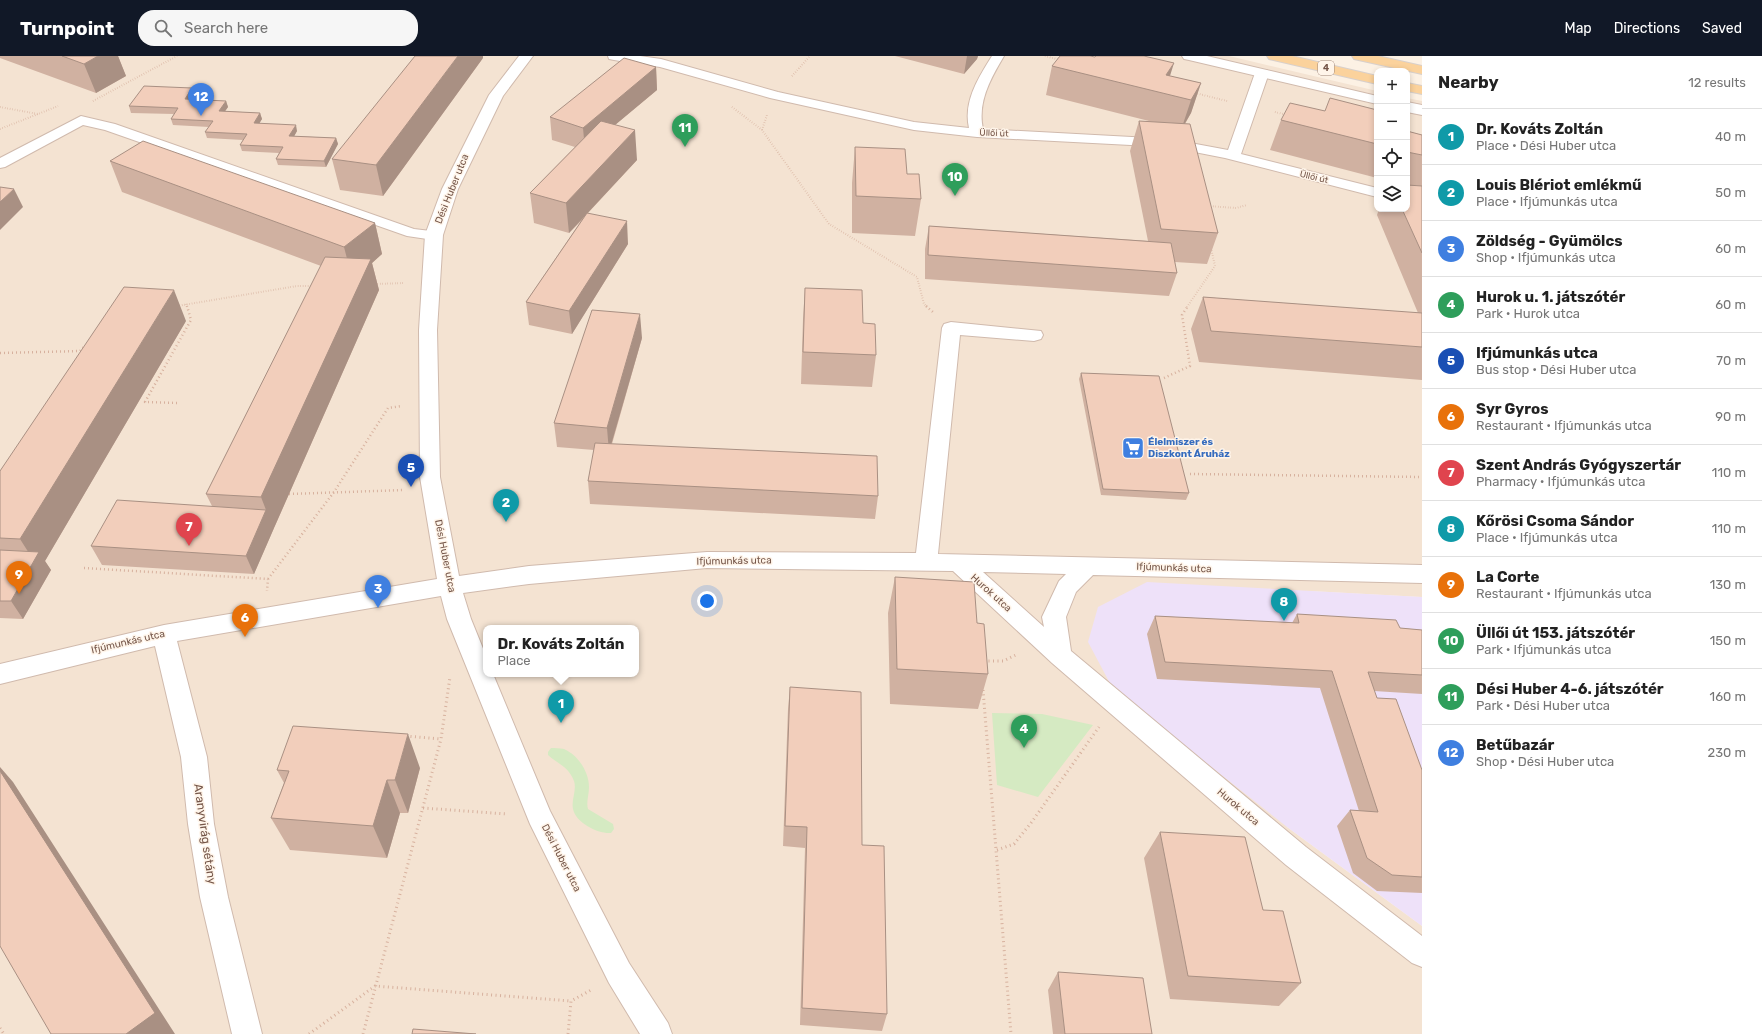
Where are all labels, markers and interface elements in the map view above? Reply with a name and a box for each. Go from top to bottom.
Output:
search box [138,10,418,46]
text: Turnpoint [20,17,114,40]
icon: search [152,17,174,39]
text: Search here [184,19,268,37]
text: Map [1565,20,1592,37]
text: Directions [1614,20,1680,37]
text: Saved [1702,20,1742,37]
road number: 4 [1318,61,1334,75]
map controls [1374,68,1410,212]
button: + [1374,68,1410,104]
text: Nearby [1438,72,1499,92]
text: 12 results [1688,75,1746,90]
pin: 12 [188,83,214,116]
button: − [1374,104,1410,140]
pin: 11 [672,114,698,147]
text: Dr. Kováts Zoltán [1476,120,1603,138]
street label: Üllői út [979,127,1009,139]
text: 1 [1448,129,1454,144]
text: 40 m [1715,129,1746,144]
text: Place · Dési Huber utca [1476,138,1616,153]
button: locate [1374,140,1410,176]
street label: Dési Huber utca [433,152,471,226]
pin: 10 [942,163,968,196]
street label: Üllői út [1299,169,1330,185]
button: layers [1374,176,1410,212]
text: Louis Blériot emlékmű [1476,176,1642,194]
text: 2 [1447,185,1455,200]
text: 50 m [1715,185,1746,200]
text: Place · Ifjúmunkás utca [1476,194,1618,209]
text: Zöldség - Gyümölcs [1476,232,1623,250]
text: 3 [1447,241,1455,256]
text: 60 m [1715,241,1746,256]
text: Shop · Ifjúmunkás utca [1476,250,1616,265]
text: Hurok u. 1. játszótér [1476,288,1625,306]
text: 4 [1447,297,1455,312]
text: 60 m [1715,297,1746,312]
text: Park · Hurok utca [1476,306,1580,321]
text: Ifjúmunkás utca [1476,344,1598,362]
text: 5 [1447,353,1455,368]
text: 70 m [1716,353,1746,368]
text: Bus stop · Dési Huber utca [1476,362,1636,377]
text: Syr Gyros [1476,400,1549,418]
text: 6 [1447,409,1455,424]
text: 90 m [1715,409,1746,424]
text: Restaurant · Ifjúmunkás utca [1476,418,1652,433]
supermarket icon: Élelmiszer és Diszkont Áruház [1120,435,1146,461]
place label: Élelmiszer és Diszkont Áruház [1148,436,1230,460]
pin: 5 [398,454,424,487]
text: Szent András Gyógyszertár [1476,456,1681,474]
text: 7 [1447,465,1455,480]
text: 110 m [1712,465,1746,480]
text: Pharmacy · Ifjúmunkás utca [1476,474,1645,489]
pin: 2 [493,489,519,522]
text: Kőrösi Csoma Sándor [1476,512,1634,530]
pin: 7 [176,513,202,546]
street label: Dési Huber utca [432,518,458,594]
text: 8 [1447,521,1455,536]
text: 110 m [1712,521,1746,536]
text: Place · Ifjúmunkás utca [1476,530,1618,545]
street label: Ifjúmunkás utca [696,554,772,568]
pin: 9 [6,561,32,594]
street label: Ifjúmunkás utca [1136,561,1212,575]
text: La Corte [1476,568,1539,586]
street label: Hurok utca [968,571,1014,615]
pin: 3 [365,575,391,608]
text: 9 [1447,577,1455,592]
text: 130 m [1710,577,1746,592]
text: Restaurant · Ifjúmunkás utca [1476,586,1652,601]
pin: 8 [1271,588,1297,621]
your location [697,591,717,611]
pin: 6 [232,604,258,637]
text: Üllői út 153. játszótér [1476,624,1635,642]
popup [483,625,639,677]
street label: Ifjúmunkás utca [90,628,166,656]
text: 10 [1443,633,1459,648]
text: 150 m [1710,633,1746,648]
text: Dr. Kováts Zoltán [497,635,625,653]
text: Park · Ifjúmunkás utca [1476,642,1611,657]
text: Place [497,653,531,668]
text: Dési Huber 4-6. játszótér [1476,680,1664,698]
text: 11 [1445,689,1457,704]
text: 160 m [1710,689,1746,704]
pin: 1 [548,690,574,723]
text: Park · Dési Huber utca [1476,698,1610,713]
pin: 4 [1011,715,1037,748]
text: Betűbazár [1476,736,1554,754]
text: 12 [1444,745,1458,760]
text: 230 m [1708,745,1746,760]
text: Shop · Dési Huber utca [1476,754,1614,769]
street label: Aranyvirág sétány [191,783,219,886]
street label: Hurok utca [1215,786,1261,828]
street label: Dési Huber utca [539,822,583,894]

